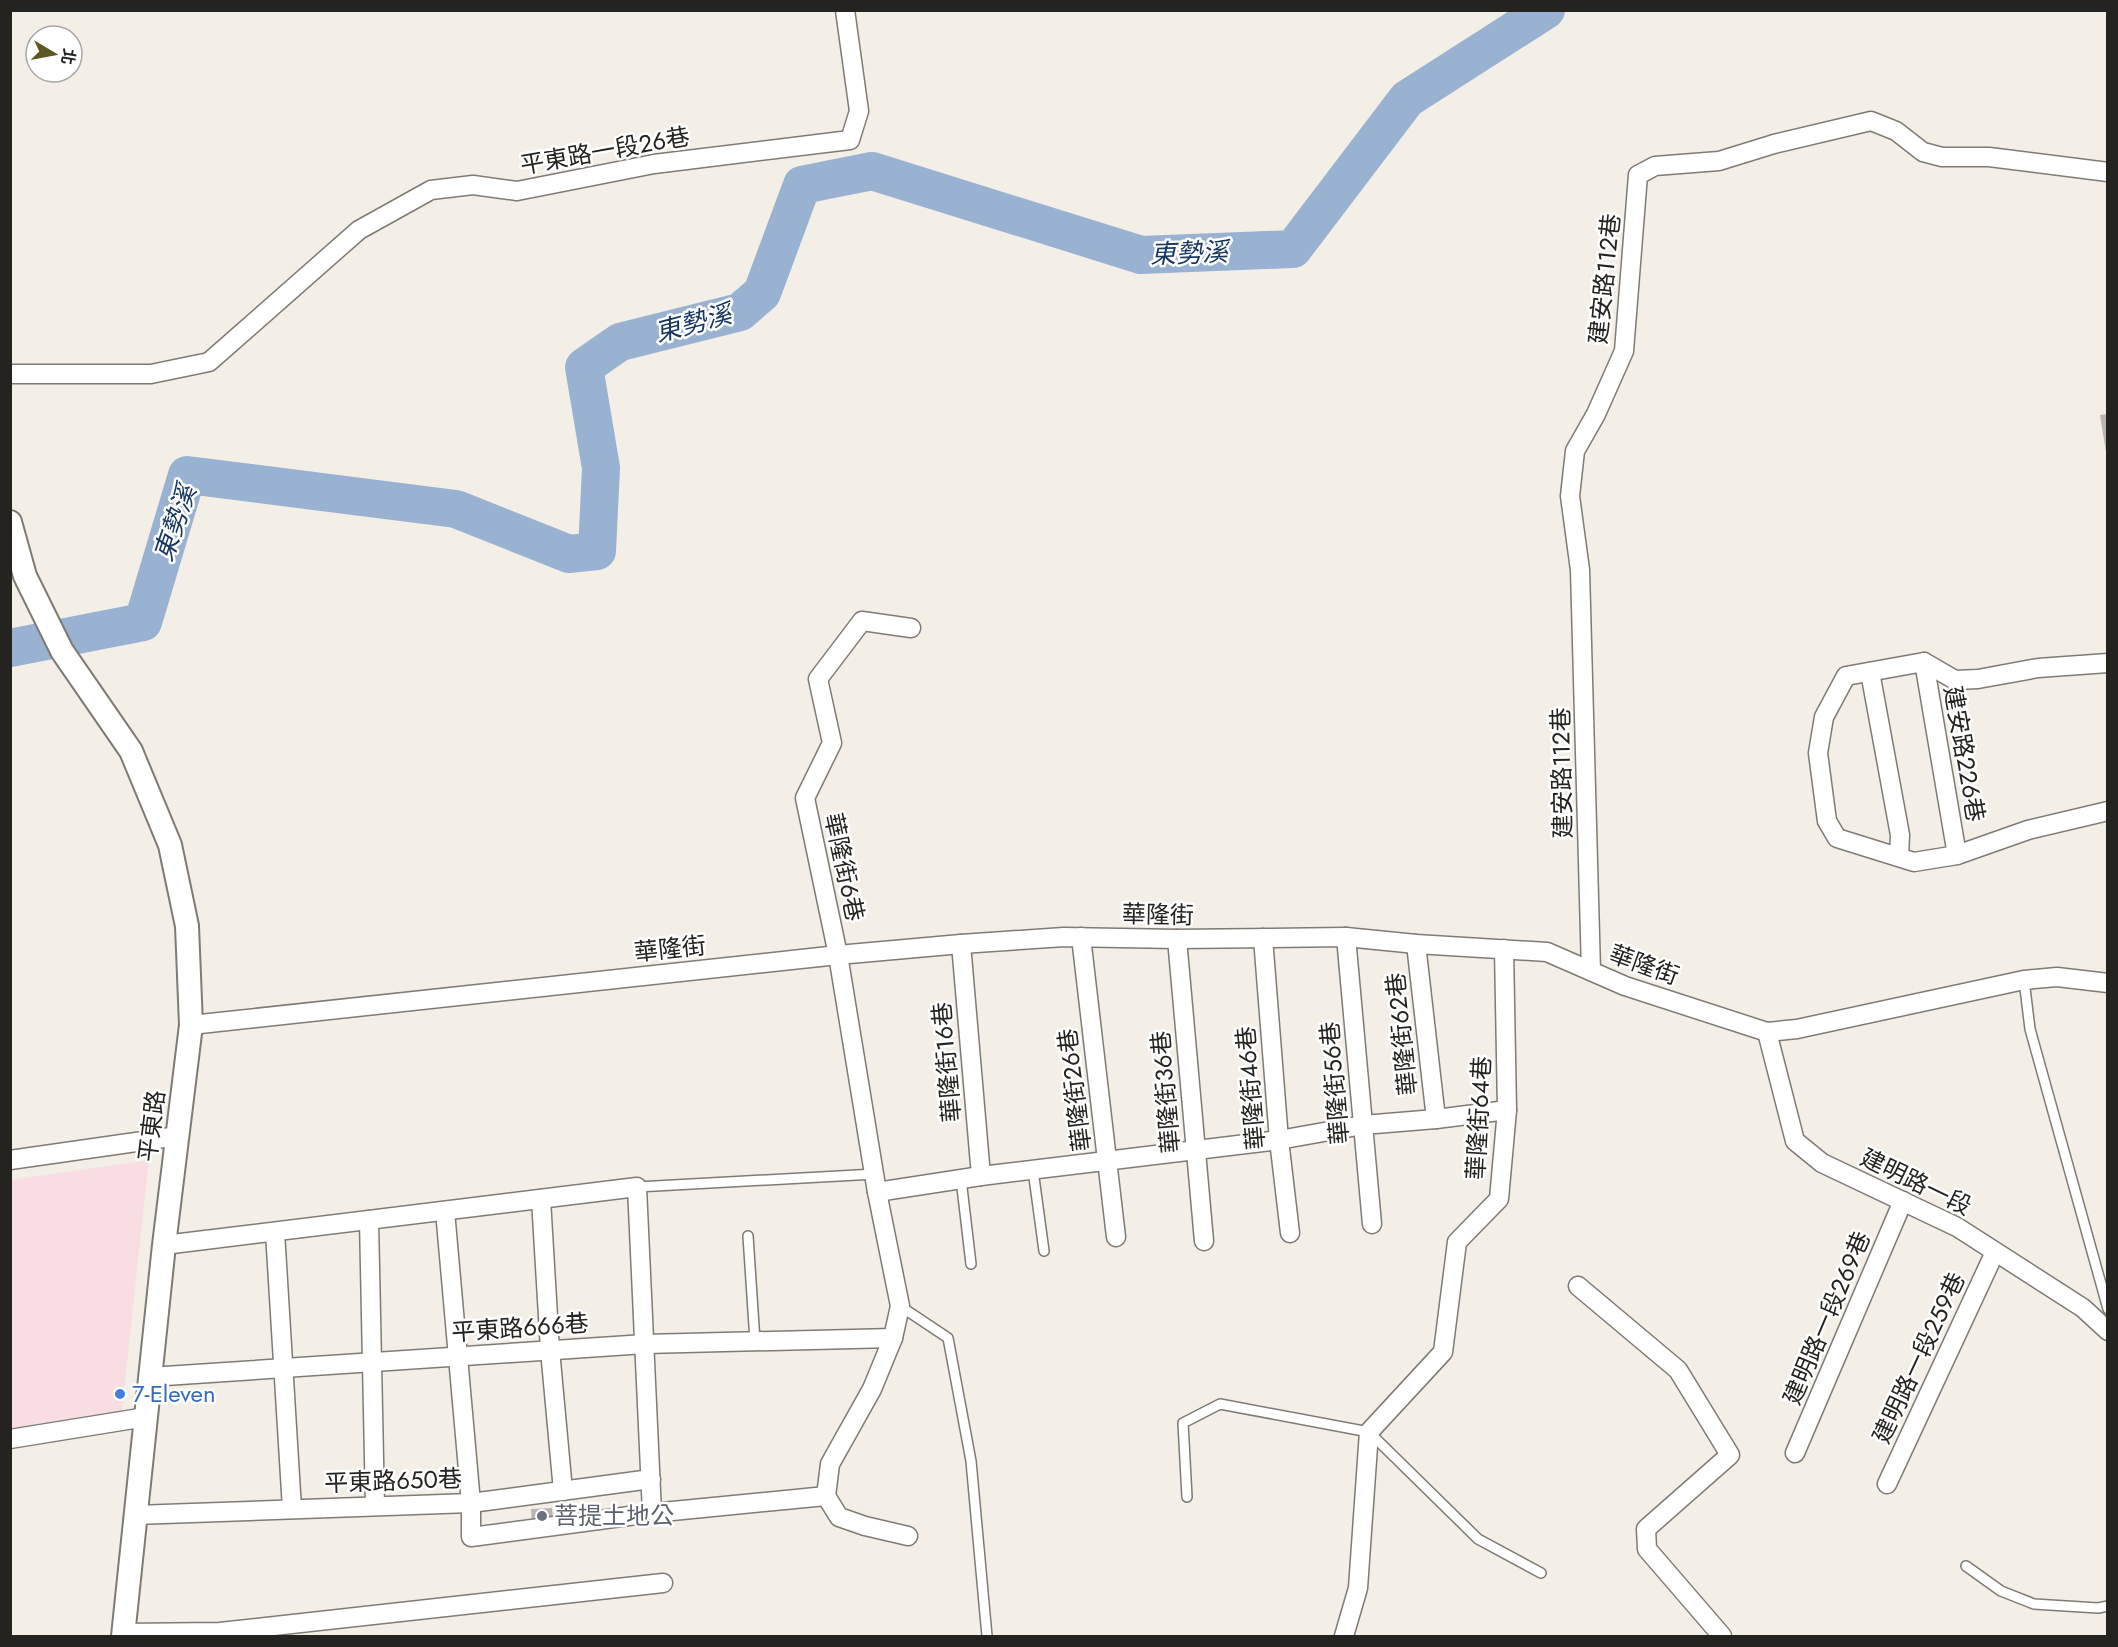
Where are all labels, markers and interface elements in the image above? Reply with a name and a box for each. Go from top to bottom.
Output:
north arrow [24,24,84,84]
text: 北 [56,47,81,66]
street label: 平東路一段26巷 [517,118,692,183]
street label: 建安路112巷 [1580,212,1629,346]
water label: 東勢溪 [1149,233,1233,273]
water label: 東勢溪 [650,294,739,351]
water label: 東勢溪 [144,476,207,566]
street label: 建安路226巷 [1935,683,1994,824]
street label: 建安路112巷 [1543,707,1580,839]
street label: 華隆街6巷 [816,810,873,924]
street label: 華隆街 [1122,896,1194,933]
street label: 華隆街 [632,927,708,970]
street label: 華隆街 [1604,936,1684,993]
street label: 華隆街62巷 [1378,971,1425,1097]
street label: 華隆街16巷 [924,1000,969,1124]
street label: 華隆街56巷 [1312,1020,1357,1146]
street label: 華隆街46巷 [1228,1025,1273,1151]
street label: 華隆街26巷 [1050,1027,1099,1153]
street label: 華隆街36巷 [1143,1029,1188,1155]
street label: 華隆街64巷 [1458,1055,1499,1181]
street label: 平東路 [130,1088,173,1164]
street label: 建明路一段 [1855,1140,1978,1224]
street label: 建明路一段269巷 [1774,1226,1879,1410]
street label: 建明路一段259巷 [1864,1267,1974,1449]
street label: 平東路666巷 [450,1305,590,1350]
place label: 7-Eleven [132,1376,216,1411]
marker: 7-Eleven [113,1387,127,1401]
street label: 平東路650巷 [324,1461,462,1500]
place label: 菩提土地公 [554,1498,674,1533]
marker: 菩提土地公 [535,1509,549,1523]

